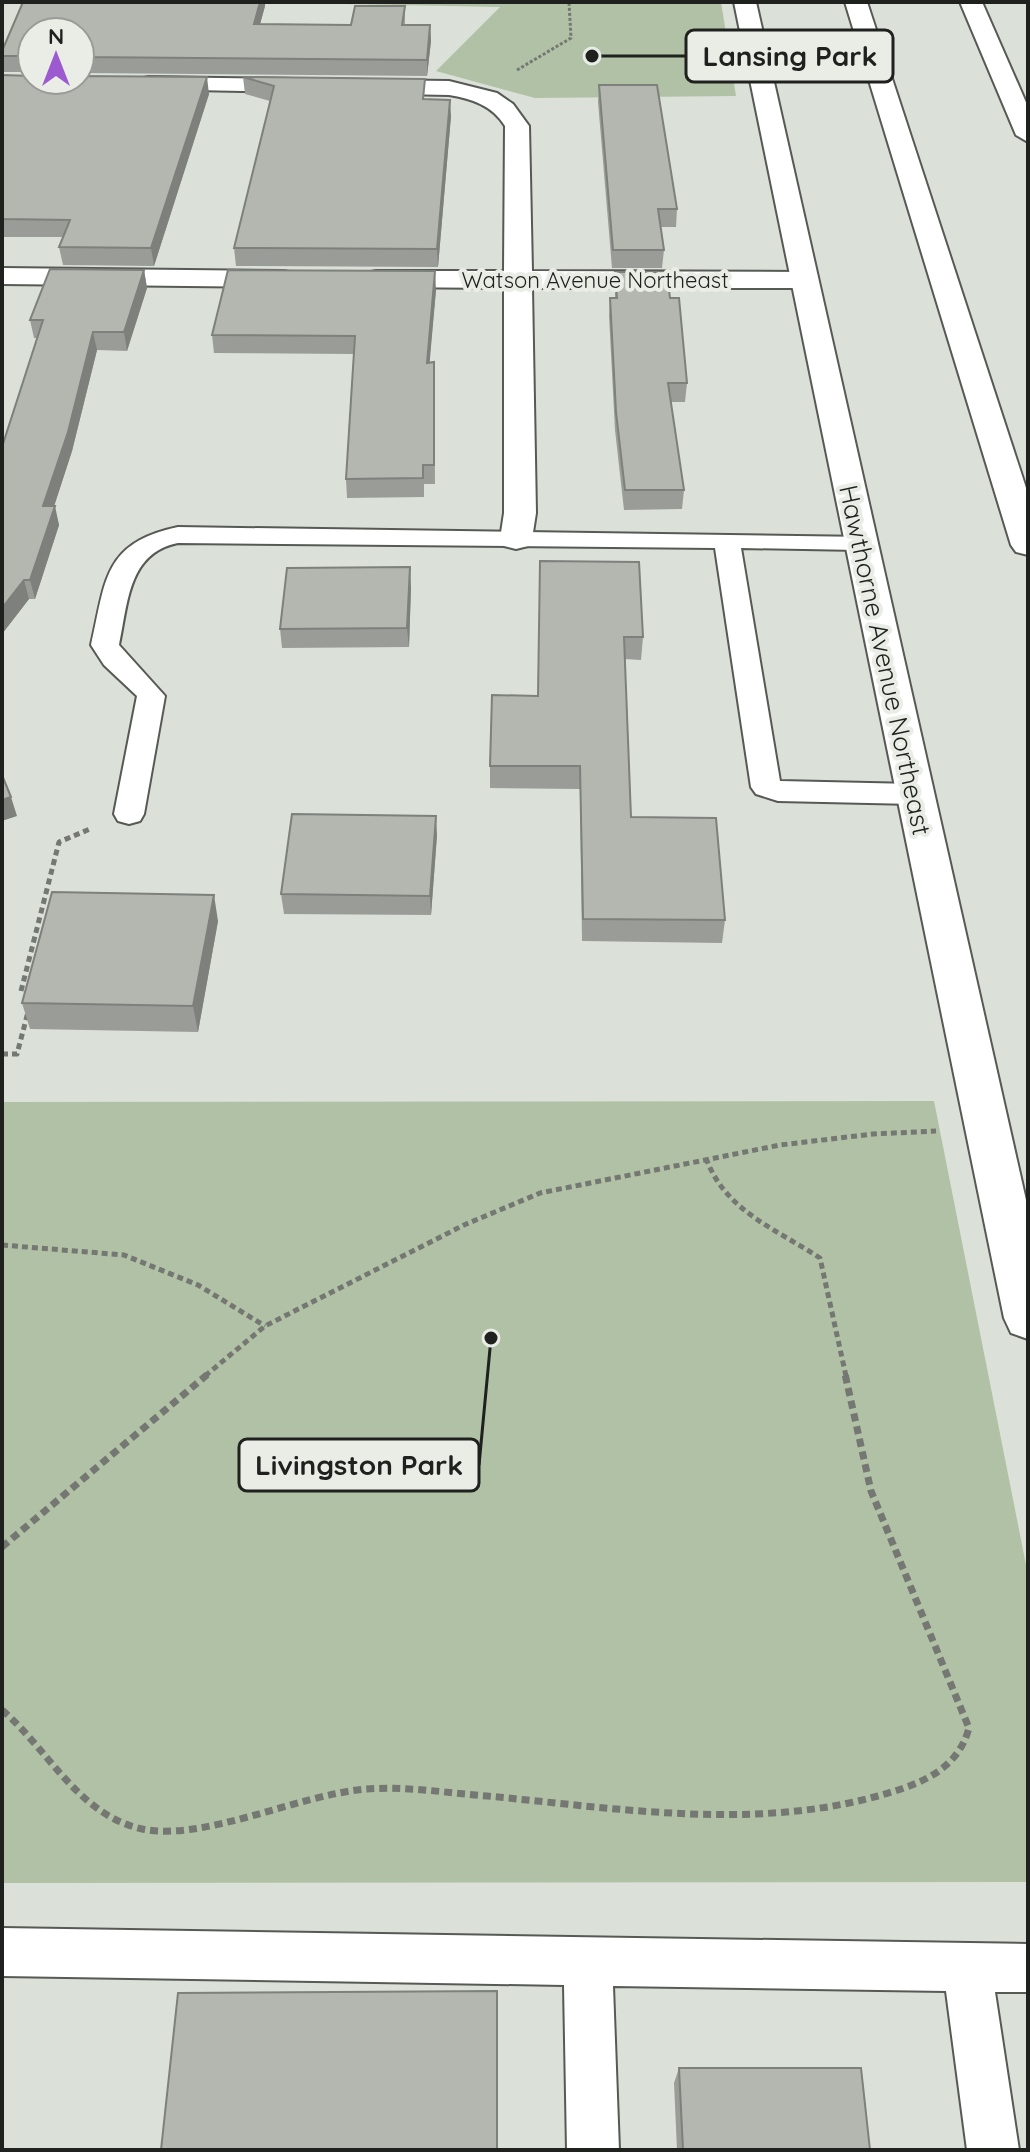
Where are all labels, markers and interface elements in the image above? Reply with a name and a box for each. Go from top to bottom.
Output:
north arrow [16,16,96,96]
text: N [48,22,64,50]
callout: Lansing Park [686,30,893,82]
text: Lansing Park [703,38,877,73]
street label: Watson Avenue Northeast [461,266,729,294]
street label: Hawthorne Avenue Northeast [832,482,939,838]
callout: Livingston Park [239,1439,479,1491]
text: Livingston Park [255,1447,463,1482]

